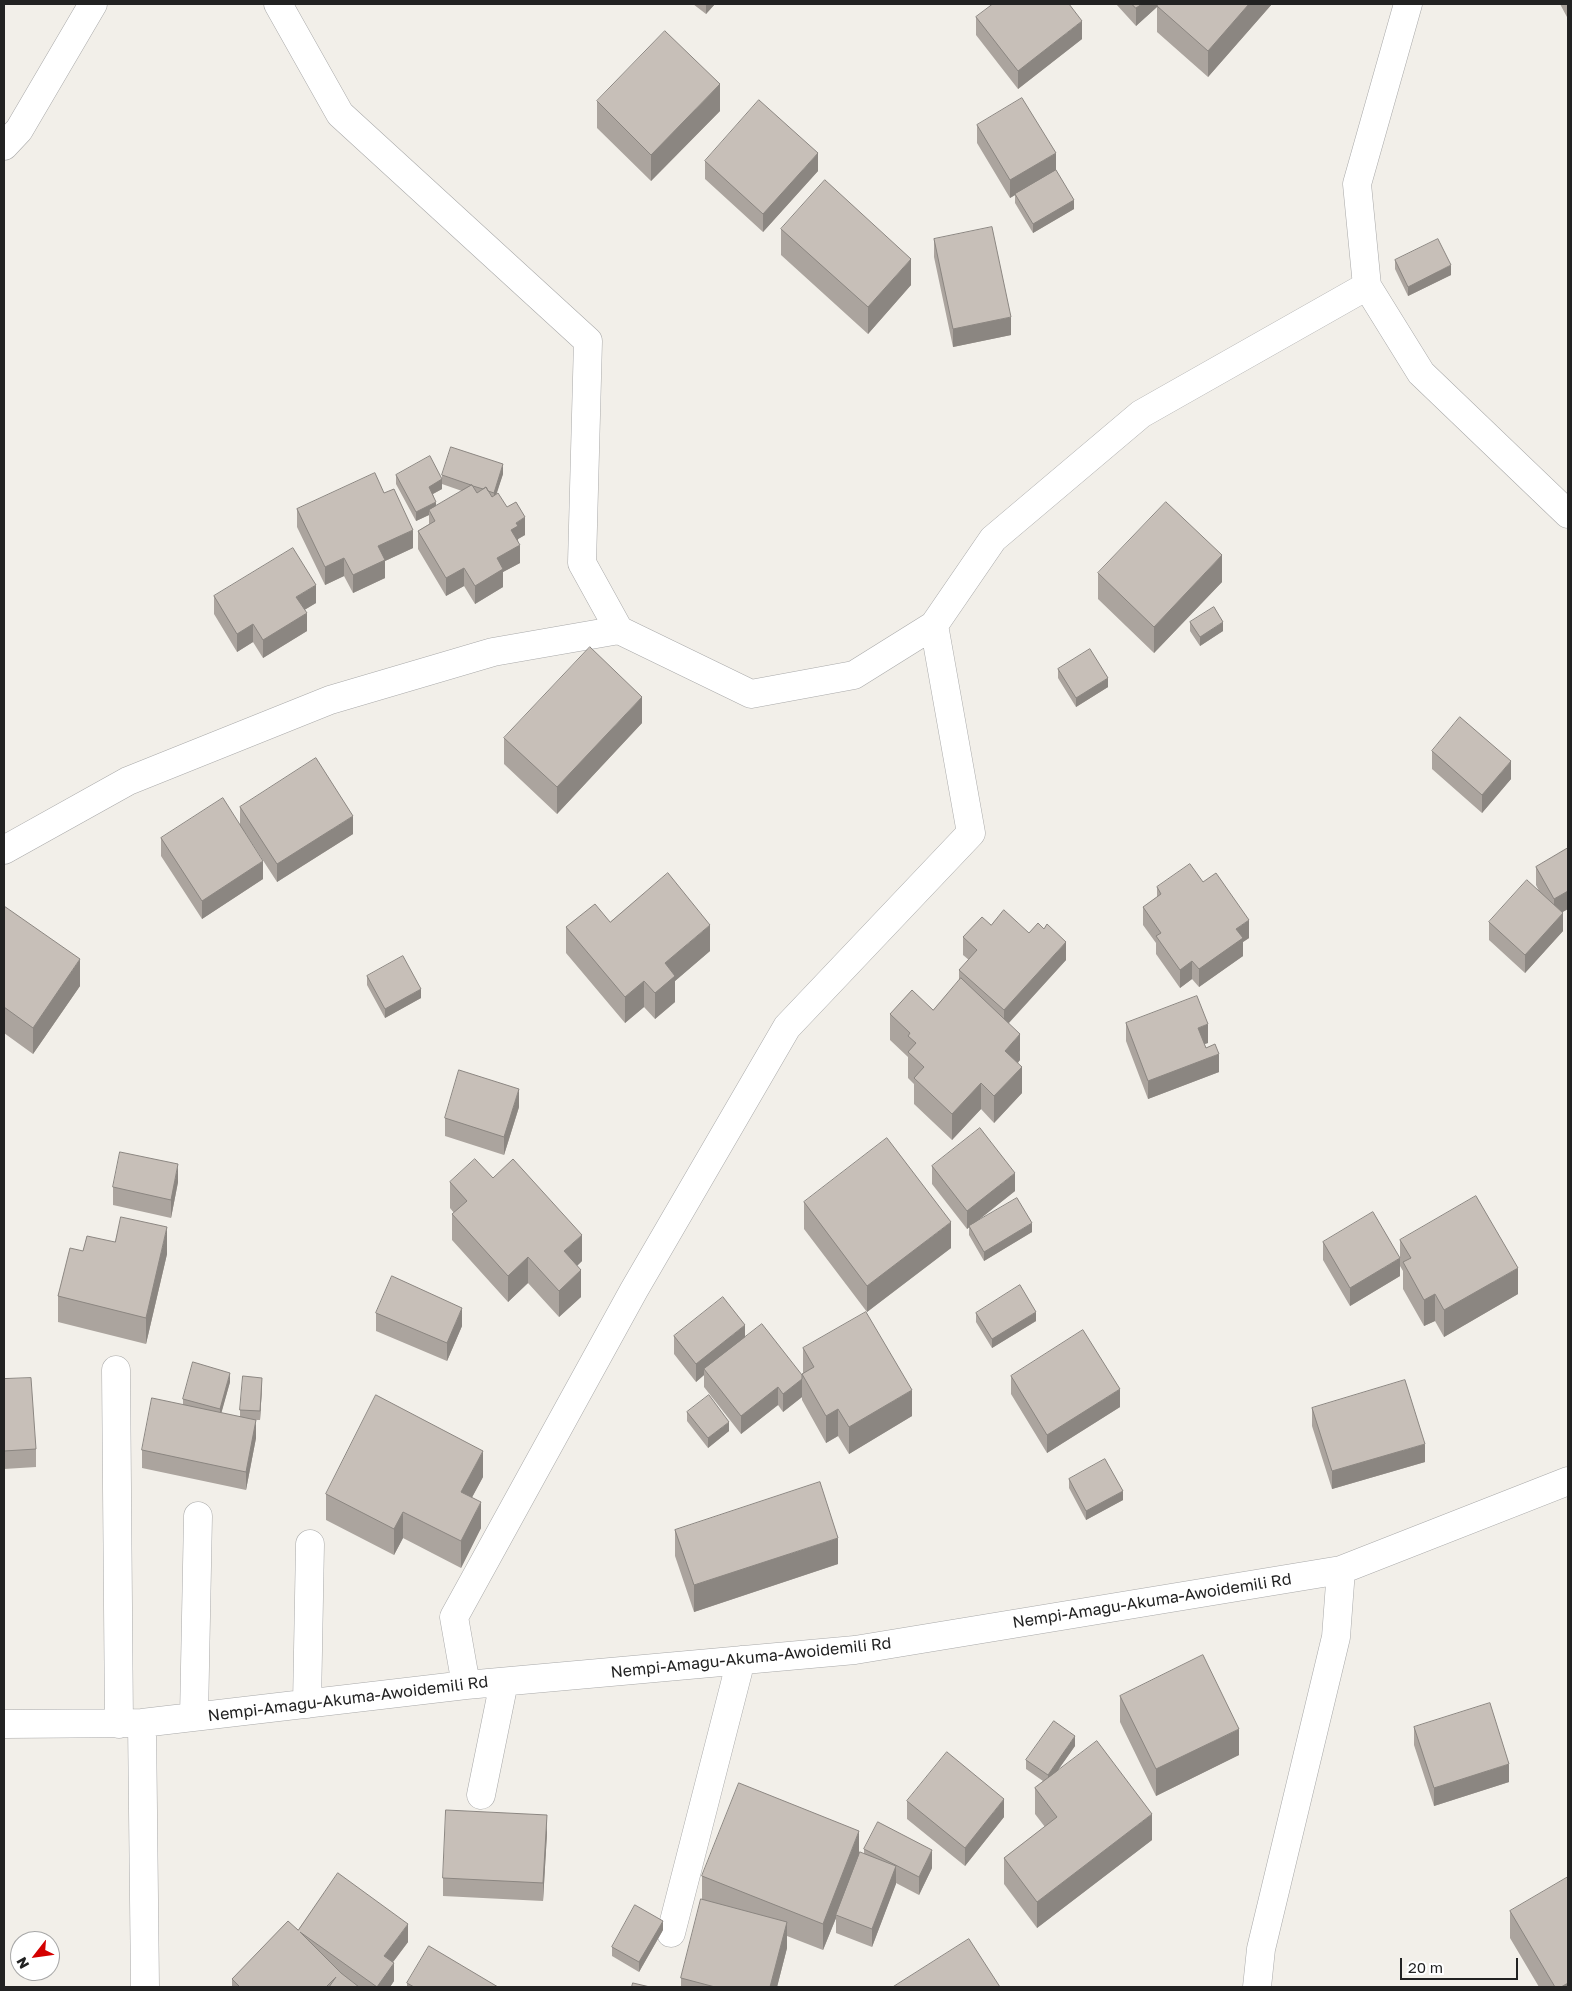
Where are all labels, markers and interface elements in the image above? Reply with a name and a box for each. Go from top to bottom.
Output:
street label: Nempi-Amagu-Akuma-Awoidemili Rd [1011,1569,1293,1633]
street label: Nempi-Amagu-Akuma-Awoidemili Rd [610,1634,892,1682]
street label: Nempi-Amagu-Akuma-Awoidemili Rd [207,1672,489,1726]
north arrow [10,1931,60,1981]
scale bar [1402,1948,1520,1980]
text: N [12,1954,32,1972]
text: 20 m [1408,1958,1443,1976]

